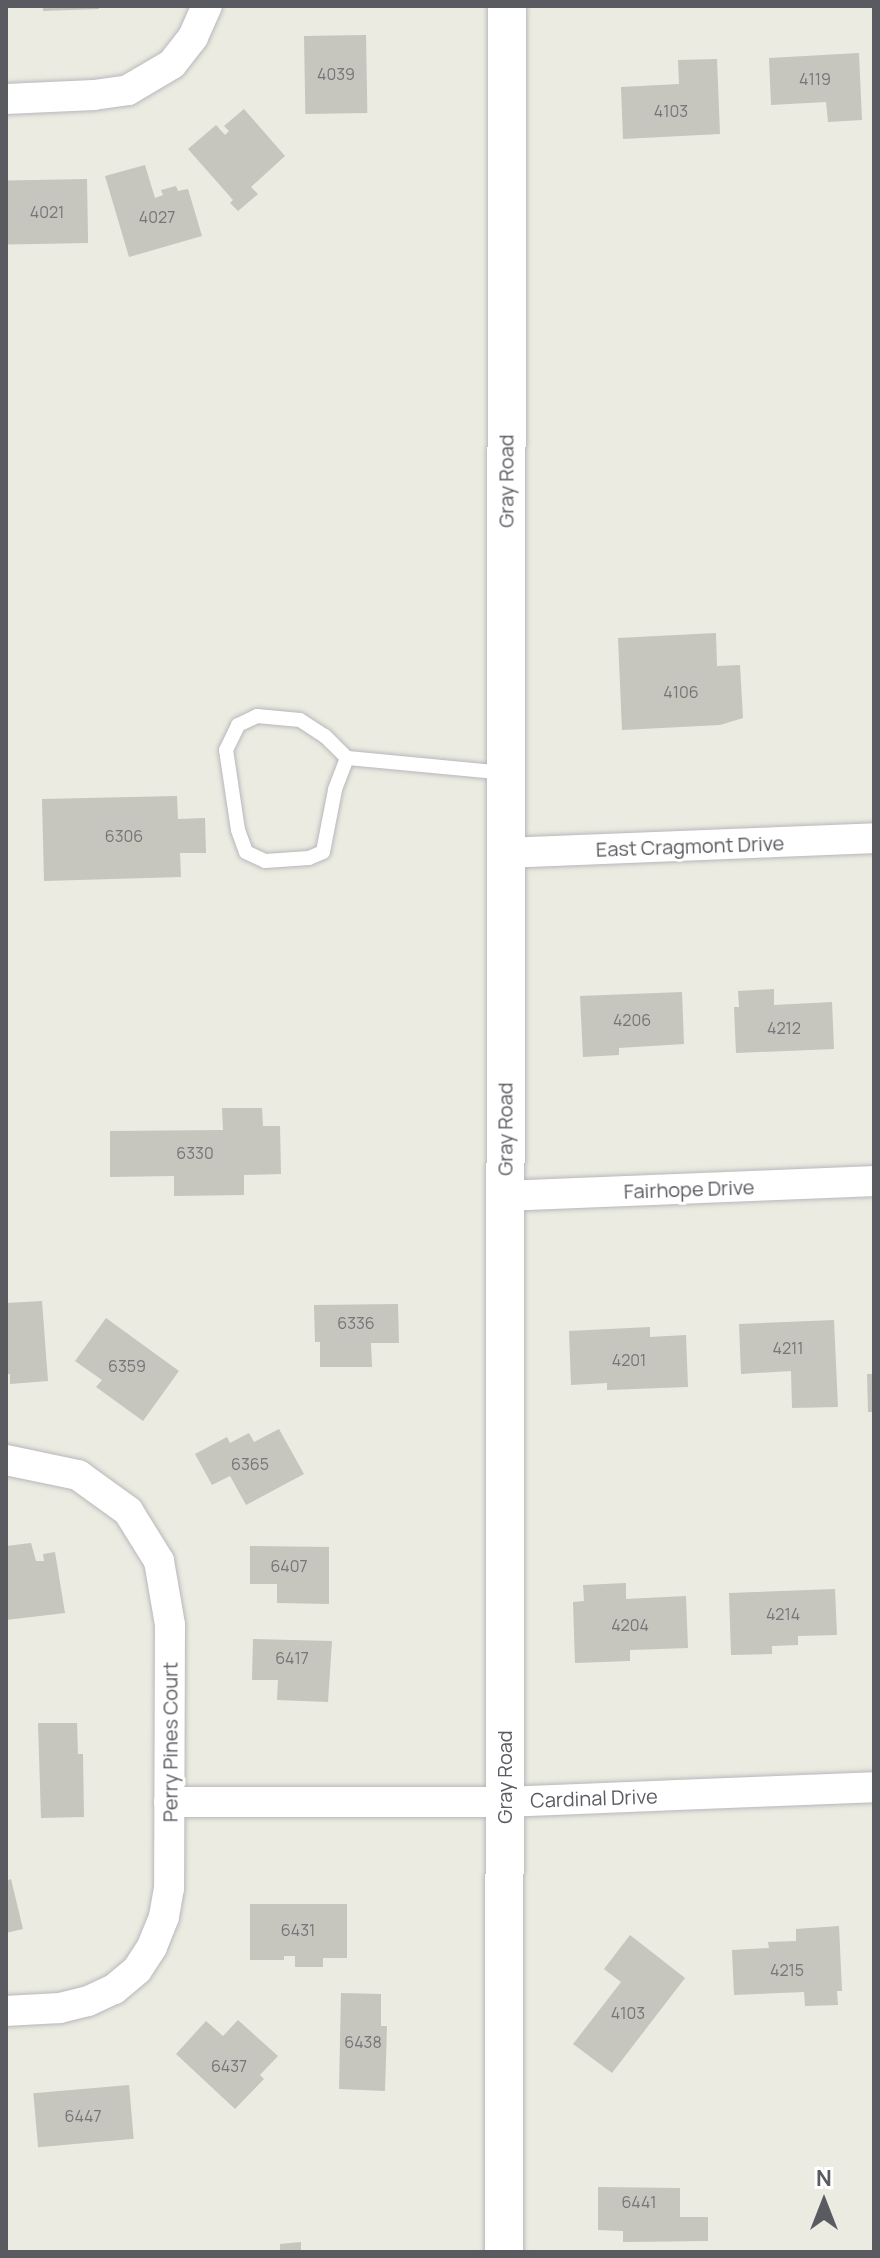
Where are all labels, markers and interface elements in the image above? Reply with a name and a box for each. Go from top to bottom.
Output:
house number: 4039 [317,64,355,84]
house number: 4119 [799,69,831,89]
house number: 4103 [654,101,688,121]
house number: 4021 [30,202,64,222]
house number: 4027 [139,207,175,227]
street label: Gray Road [494,434,518,528]
house number: 4106 [663,682,699,702]
house number: 6306 [105,826,143,846]
street label: East Cragmont Drive [595,831,785,861]
house number: 4206 [613,1010,651,1030]
house number: 4212 [767,1018,801,1038]
street label: Gray Road [493,1082,517,1176]
house number: 6330 [176,1143,214,1163]
street label: Fairhope Drive [623,1175,755,1203]
house number: 6336 [337,1313,375,1333]
house number: 4211 [772,1338,804,1358]
house number: 4201 [612,1350,646,1370]
house number: 6359 [108,1356,146,1376]
house number: 6365 [231,1454,269,1474]
house number: 6407 [270,1556,308,1576]
house number: 4214 [766,1604,800,1624]
house number: 4204 [611,1615,649,1635]
house number: 6417 [275,1648,309,1668]
street label: Perry Pines Court [158,1662,182,1822]
street label: Gray Road [492,1730,516,1824]
street label: Cardinal Drive [530,1784,658,1812]
house number: 6431 [281,1920,315,1940]
house number: 4215 [770,1960,804,1980]
house number: 4103 [611,2003,645,2023]
house number: 6438 [344,2032,382,2052]
house number: 6437 [211,2056,247,2076]
house number: 6447 [65,2106,101,2126]
north arrow [784,2162,864,2242]
text: N [816,2163,832,2193]
house number: 6441 [621,2192,657,2212]

